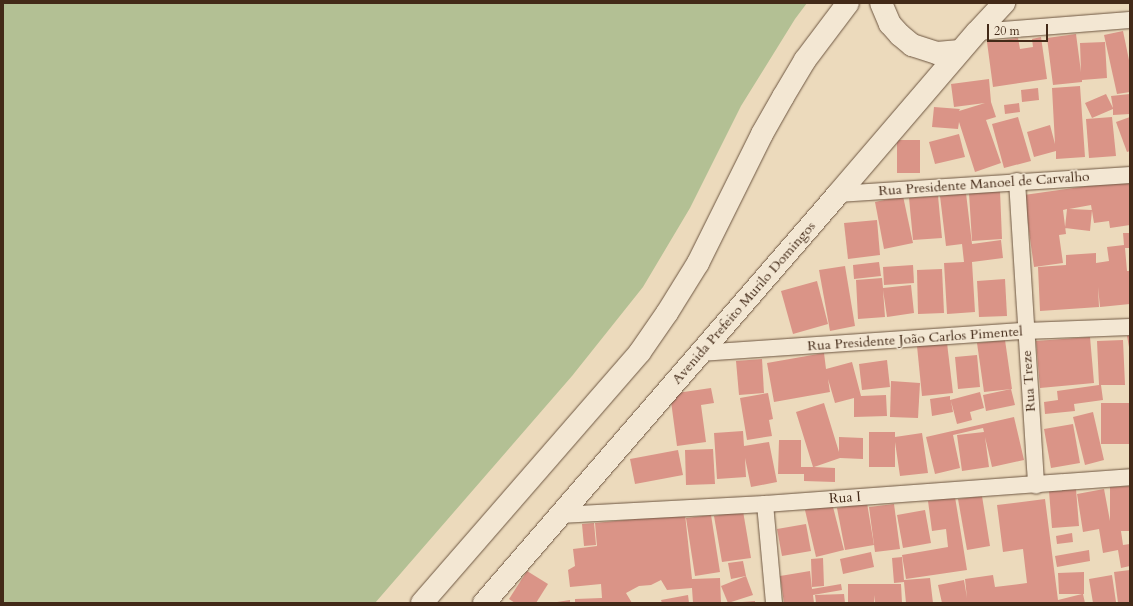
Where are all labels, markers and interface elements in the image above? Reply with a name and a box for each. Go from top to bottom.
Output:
scale bar [989,16,1050,42]
text: 20 m [994,23,1020,39]
street label: Rua Presidente Manoel de Carvalho [878,168,1090,200]
street label: Avenida Prefeito Murilo Domingos [669,218,819,388]
street label: Rua Presidente João Carlos Pimentel [807,323,1023,355]
street label: Rua Treze [1018,350,1040,412]
street label: Rua I [828,489,862,507]

